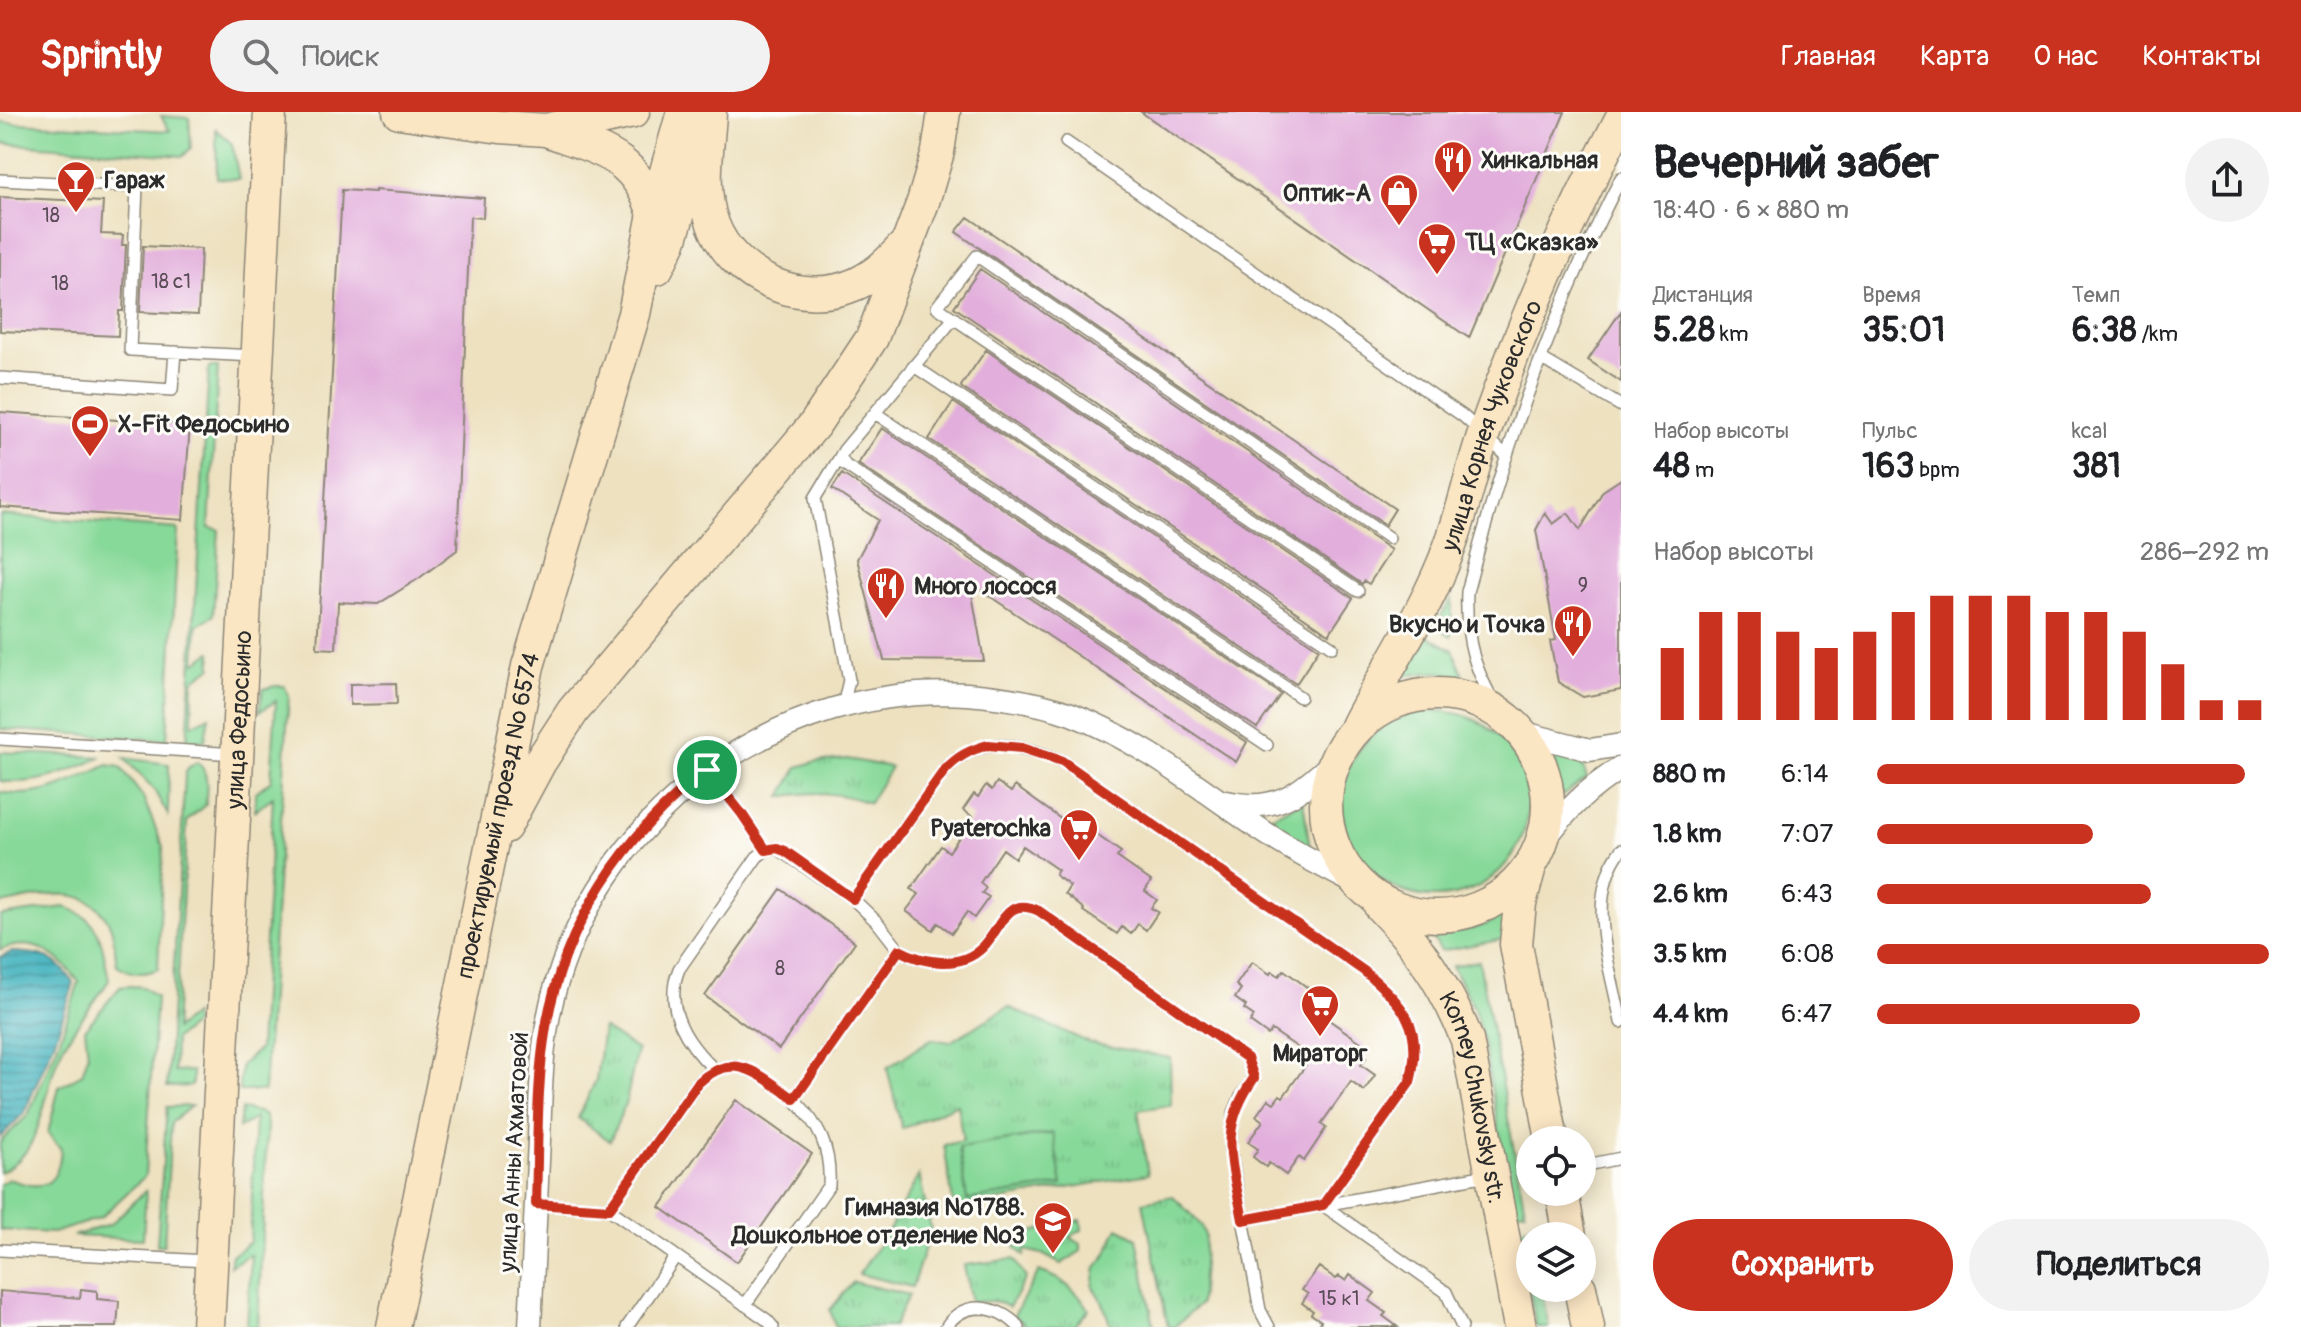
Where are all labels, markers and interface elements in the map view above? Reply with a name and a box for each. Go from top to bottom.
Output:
search box [210,20,770,92]
text: Sprintly [40,32,162,80]
icon: search [238,34,282,78]
text: Поиск [302,38,380,75]
text: Главная [1781,39,1876,74]
text: Карта [1920,39,1989,74]
text: О нас [2033,39,2098,74]
text: Контакты [2142,39,2261,74]
text: Вечерний забег [1653,136,1939,191]
button: share [2185,138,2269,222]
restaurant icon: Хинкальная [1432,139,1474,194]
place label: Хинкальная [1481,146,1598,175]
bar icon: Гараж [55,159,97,214]
place label: Гараж [104,166,165,195]
shop icon: Оптик-А [1378,172,1420,227]
place label: Оптик-А [1283,179,1371,208]
text: 18:40 · 6 × 880 m [1653,194,1849,226]
house number: 18 [42,203,60,228]
supermarket icon: ТЦ «Сказка» [1416,221,1458,276]
place label: ТЦ «Сказка» [1464,228,1599,257]
house number: 18 с1 [151,269,191,294]
house number: 18 [51,271,69,296]
text: Дистанция [1653,281,1753,309]
text: Время [1862,281,1921,309]
text: Темп [2072,281,2120,309]
street label: улица Корнея Чуковского [1435,295,1548,556]
text: 5.28 [1653,309,1715,352]
text: 35:01 [1862,309,1945,352]
text: 6:38 [2072,309,2137,352]
text: km [1715,320,1749,348]
text: /km [2137,320,2178,348]
sports icon: X-Fit Федосьино [69,403,111,458]
place label: X-Fit Федосьино [118,410,290,439]
text: Набор высоты [1653,417,1789,445]
text: Пульс [1862,417,1918,445]
text: kcal [2072,417,2107,445]
text: 48 [1653,445,1690,488]
text: 163 [1862,445,1914,488]
text: 381 [2072,445,2121,488]
text: m [1690,456,1714,484]
text: bpm [1914,456,1960,484]
text: Набор высоты [1653,536,1814,568]
text: 286–292 m [2140,536,2269,568]
restaurant icon: Много лосося [865,565,907,620]
place label: Много лосося [914,572,1057,601]
house number: 9 [1578,573,1588,598]
restaurant icon: Вкусно и Точка [1552,603,1594,658]
place label: Вкусно и Точка [1389,610,1545,639]
street label: улица Федосьино [220,630,258,811]
street label: проектируемый проезд № 6574 [450,649,546,981]
pin [673,736,741,804]
icon: arrive [685,748,729,792]
text: 880 m [1653,758,1726,790]
text: 6:14 [1781,758,1828,790]
supermarket icon: Pyaterochka [1058,807,1100,862]
place label: Pyaterochka [930,814,1051,843]
text: 1.8 km [1653,818,1722,850]
text: 7:07 [1781,818,1833,850]
text: 2.6 km [1653,878,1728,910]
text: 6:43 [1781,878,1833,910]
text: 3.5 km [1653,938,1727,970]
text: 6:08 [1781,938,1834,970]
house number: 8 [775,956,785,981]
supermarket icon: Мираторг [1299,983,1341,1038]
street label: Korney Chukovsky str. [1433,986,1511,1206]
text: 4.4 km [1653,998,1728,1030]
text: 6:47 [1781,998,1832,1030]
street label: улица Анны Ахматовой [493,1031,535,1274]
place label: Мираторг [1273,1039,1368,1068]
map controls [1516,1126,1596,1302]
button: locate [1516,1126,1596,1206]
place label: Гимназия №1788. Дошкольное отделение №3 [730,1193,1025,1250]
school or university icon: Гимназия №1788. Дошкольное отделение №3 [1032,1200,1074,1255]
button: Сохранить [1653,1219,1953,1311]
button: Поделиться [1969,1219,2269,1311]
button: layers [1516,1222,1596,1302]
house number: 15 к1 [1318,1286,1360,1311]

